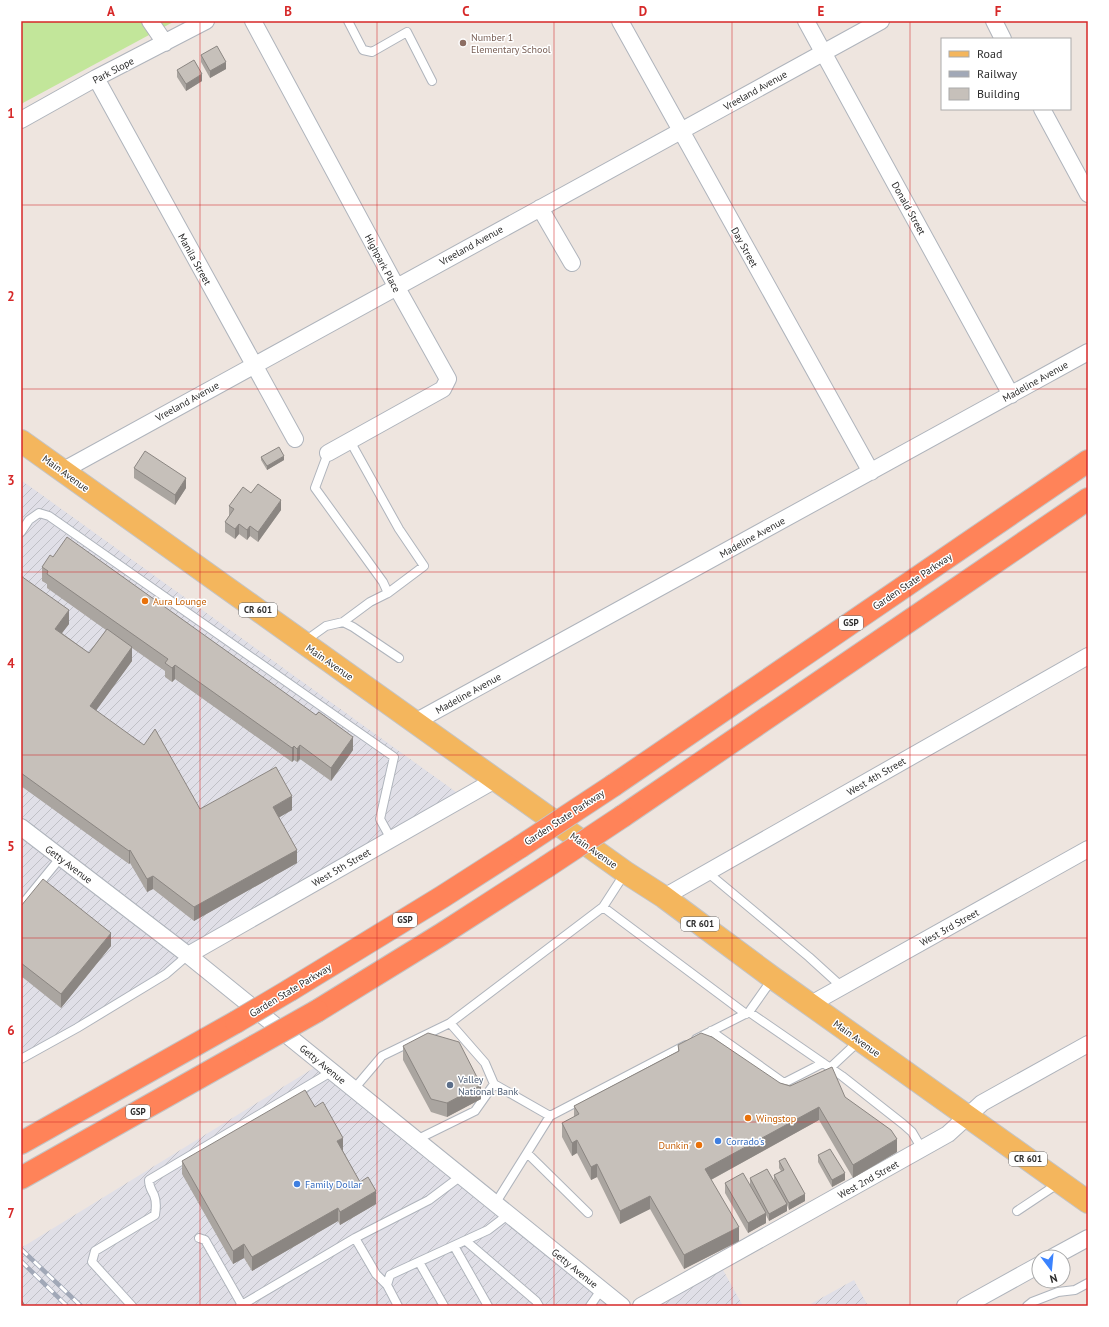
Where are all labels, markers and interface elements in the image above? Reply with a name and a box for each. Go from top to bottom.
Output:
text: A [107,3,115,20]
text: B [284,3,292,20]
text: C [462,3,470,20]
text: D [639,3,647,20]
text: E [818,3,825,20]
text: F [995,3,1002,20]
place label: Number 1 Elementary School [471,31,551,56]
marker: Number 1 Elementary School [458,38,468,48]
legend [941,38,1071,110]
text: Road [977,46,1002,61]
street label: Park Slope [90,54,136,87]
text: Railway [977,66,1017,81]
street label: Vreeland Avenue [720,68,789,114]
text: Building [977,86,1020,101]
text: 1 [7,105,15,122]
street label: Donald Street [889,179,929,238]
street label: Vreeland Avenue [436,223,505,269]
street label: Day Street [728,225,761,270]
street label: Manila Street [175,231,214,288]
street label: Highpark Place [362,232,403,295]
text: 2 [7,288,15,305]
street label: Madeline Avenue [1000,358,1070,405]
street label: Vreeland Avenue [152,379,221,425]
street label: Main Avenue [40,452,92,495]
text: 3 [7,472,15,489]
street label: Madeline Avenue [717,514,787,561]
street label: Garden State Parkway [870,550,955,613]
place label: Aura Lounge [153,595,207,608]
marker: Aura Lounge [140,596,150,606]
road number: CR 601 [239,603,277,617]
road number: GSP [839,616,863,630]
street label: Main Avenue [304,641,356,683]
text: 4 [7,655,15,672]
street label: Madeline Avenue [433,670,503,717]
street label: West 4th Street [845,754,908,798]
street label: Garden State Parkway [522,786,607,848]
street label: Main Avenue [568,829,620,871]
text: 5 [7,838,15,855]
street label: Getty Avenue [42,842,95,886]
street label: West 5th Street [310,845,373,889]
street label: West 3rd Street [917,906,982,949]
road number: GSP [393,913,417,927]
road number: CR 601 [681,917,719,931]
street label: Garden State Parkway [247,961,334,1020]
street label: Main Avenue [831,1017,883,1060]
text: 6 [7,1022,15,1039]
street label: Getty Avenue [297,1042,348,1087]
place label: Valley National Bank [457,1073,518,1098]
marker: Valley National Bank [445,1080,455,1090]
road number: GSP [126,1105,150,1119]
place label: Wingstop [756,1112,796,1125]
marker: Wingstop [743,1113,753,1123]
place label: Corrado's [726,1135,764,1148]
marker: Corrado's [713,1136,723,1146]
place label: Dunkin' [658,1139,691,1152]
marker: Dunkin' [694,1140,704,1150]
road number: CR 601 [1009,1152,1047,1166]
street label: West 2nd Street [835,1157,902,1202]
place label: Family Dollar [305,1178,363,1191]
marker: Family Dollar [292,1179,302,1189]
text: 7 [7,1205,15,1222]
street label: Getty Avenue [549,1246,600,1291]
north arrow [1031,1249,1071,1289]
text: N [1048,1271,1059,1286]

